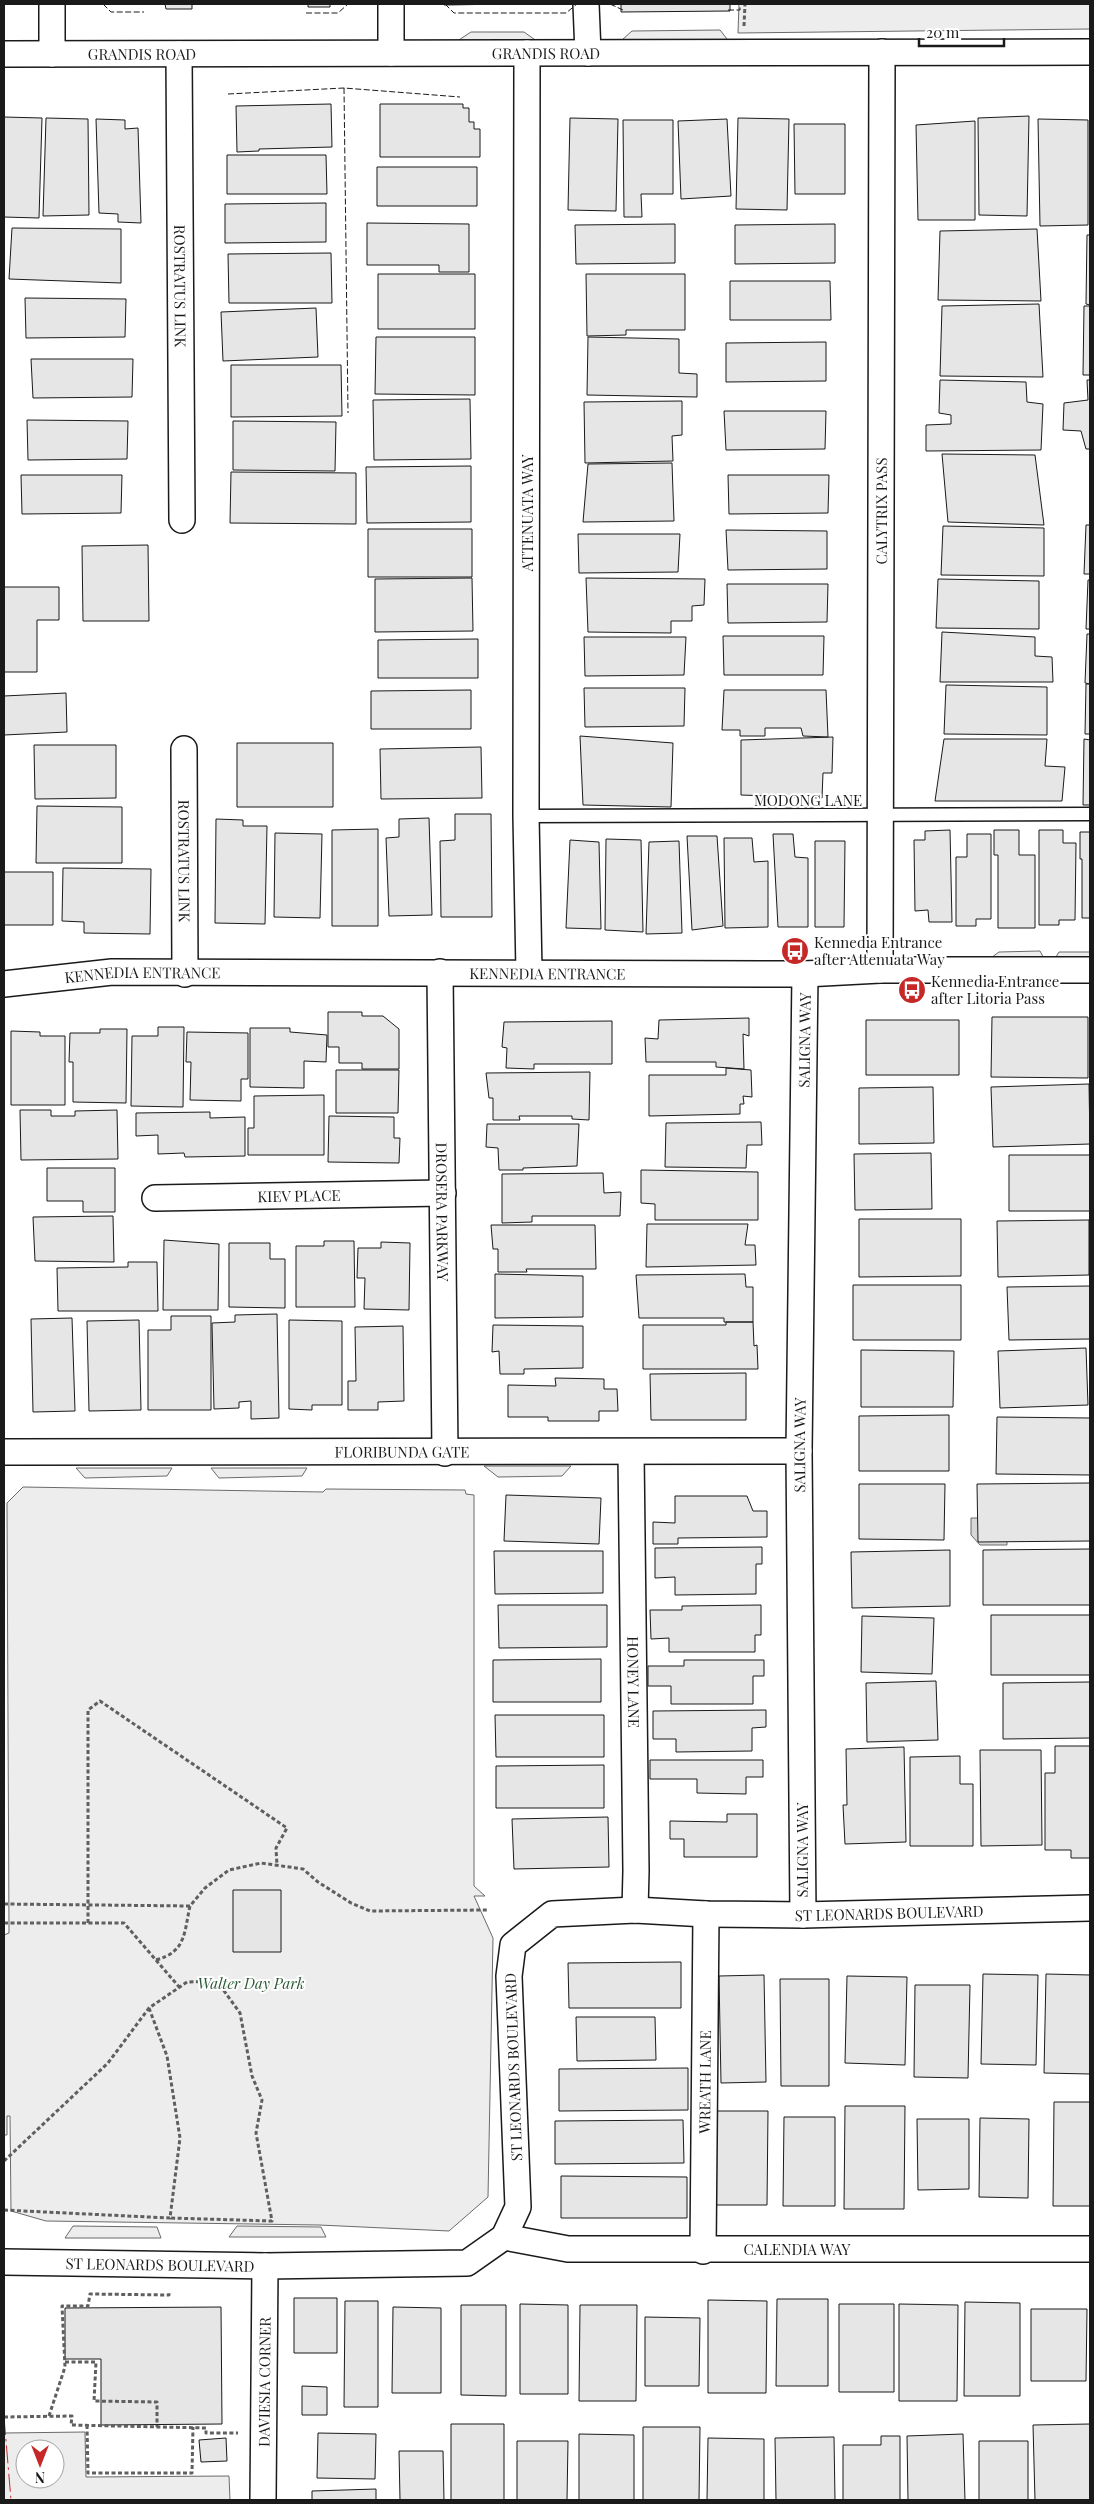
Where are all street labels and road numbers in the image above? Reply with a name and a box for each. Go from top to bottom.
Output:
street label: GRANDIS ROAD [492,43,600,63]
street label: GRANDIS ROAD [88,44,196,64]
street label: ROSTRATUS LINK [170,225,191,347]
street label: ATTENUATA WAY [517,454,537,573]
street label: CALYTRIX PASS [871,457,891,565]
street label: MODONG LANE [754,790,862,810]
street label: ROSTRATUS LINK [174,800,195,922]
street label: KENNEDIA ENTRANCE [63,962,220,987]
street label: KENNEDIA ENTRANCE [469,963,625,983]
street label: SALIGNA WAY [794,992,815,1088]
street label: DROSERA PARKWAY [432,1142,453,1282]
street label: KIEV PLACE [257,1185,341,1206]
street label: SALIGNA WAY [789,1397,810,1493]
street label: FLORIBUNDA GATE [335,1441,469,1462]
street label: HONEY LANE [623,1636,644,1728]
street label: SALIGNA WAY [792,1802,812,1897]
street label: ST LEONARDS BOULEVARD [795,1901,984,1925]
street label: ST LEONARDS BOULEVARD [500,1972,526,2162]
street label: WREATH LANE [694,2030,715,2135]
street label: CALENDIA WAY [743,2239,850,2259]
street label: ST LEONARDS BOULEVARD [65,2253,255,2276]
street label: DAVIESIA CORNER [253,2317,275,2447]

